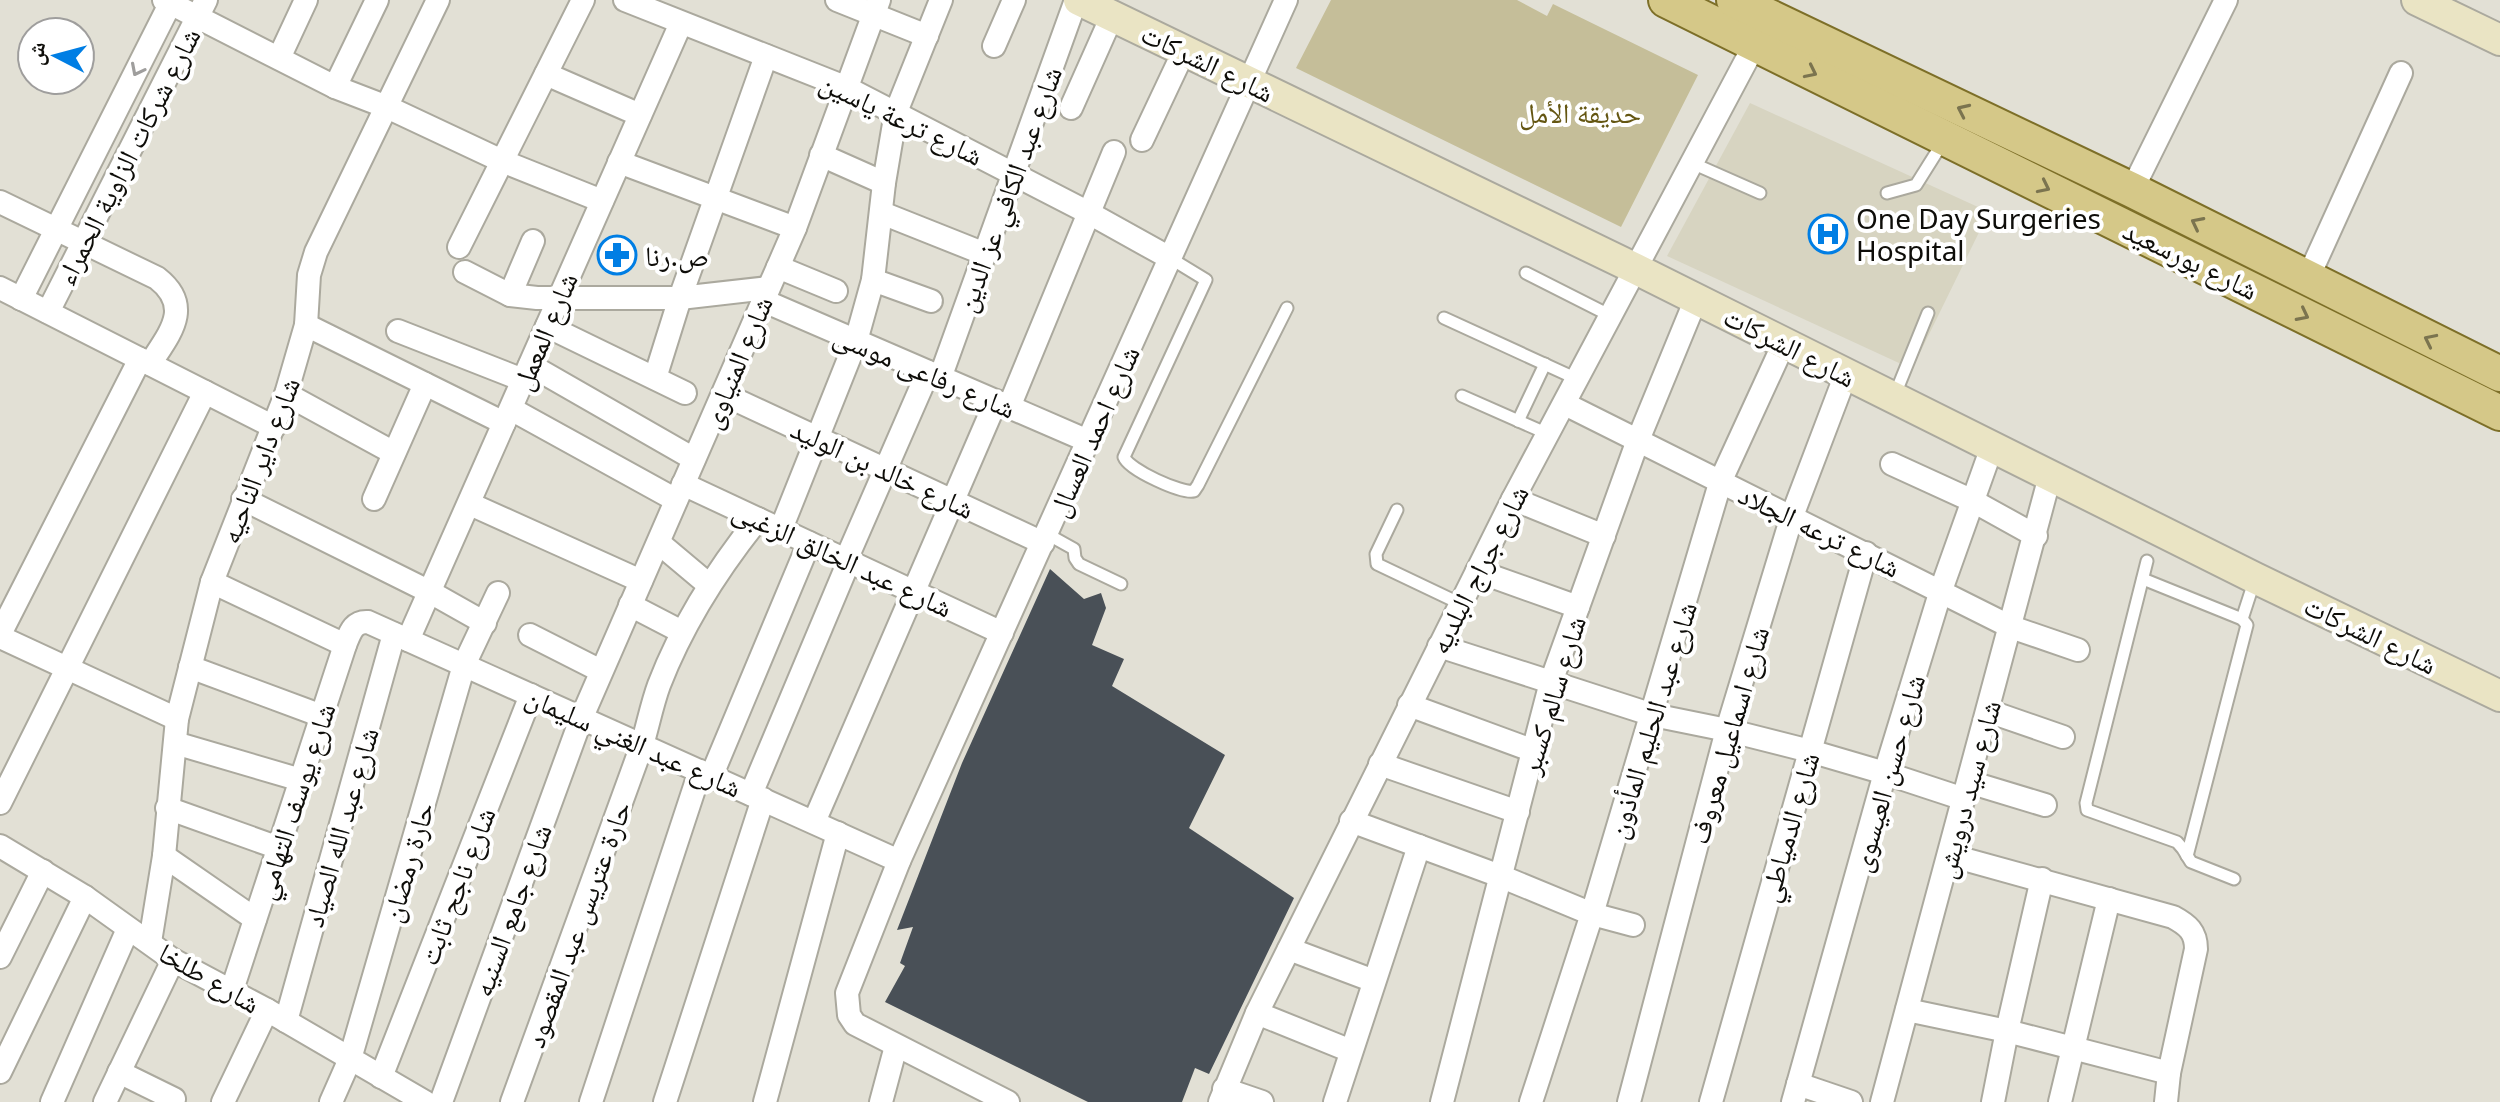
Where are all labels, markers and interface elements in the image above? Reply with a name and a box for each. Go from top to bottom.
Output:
street label: شارع الشركات [1135,14,1281,110]
north arrow [16,16,96,96]
street label: شارع شركات الزاوية الحمراء [46,21,208,291]
text: ش [19,41,51,67]
one-way arrow [131,61,146,76]
street label: شارع عبد الكافي عز الدين [946,61,1075,319]
street label: شارع ترعة ياسين [814,62,990,174]
one-way arrow [1803,62,1818,78]
park label: حديقة الأمل [1519,93,1641,131]
one-way arrow [1957,104,1972,120]
one-way arrow [2036,177,2051,193]
place label: One Day Surgeries Hospital [1856,199,2101,269]
street label: شارع بورسعيد [2117,210,2265,308]
hospital icon: One Day Surgeries Hospital [1807,213,1849,255]
one-way arrow [2191,218,2206,233]
pharmacy icon: ص.رنا [596,234,638,276]
place label: ص.رنا [645,236,709,274]
street label: شارع المعمل [502,266,586,396]
street label: شارع المنياوى [691,290,781,434]
street label: شارع الشركات [1718,297,1862,395]
one-way arrow [2294,305,2309,320]
street label: شارع رفاعى موسى [828,316,1022,426]
one-way arrow [2423,334,2438,349]
street label: شارع احمد العسال [1038,339,1148,523]
street label: شارع داير الناحيه [210,371,308,549]
street label: شارع خالد بن الوليد [785,409,981,527]
street label: شارع ترعه الجلاد [1733,474,1907,586]
street label: شارع جراج البلديه [1419,478,1537,660]
street label: شارع عبد الخالق الزغبى [727,490,959,626]
street label: شارع الشركات [2298,586,2444,682]
street label: شارع عبد الحليم المأذون [1597,597,1706,843]
street label: شارع سالم كسبر [1510,611,1595,780]
street label: شارع اسماعيل معروف [1679,622,1777,848]
street label: شارع حسن العيسوى [1841,670,1933,876]
street label: شارع عبد الغني سليمان [518,676,748,810]
street label: شارع سيد درويش [1925,696,2009,882]
street label: شارع يوسف التهامي [244,698,348,906]
street label: شارع عبد الله الصياد [293,723,387,931]
street label: شارع الدمياطي [1749,748,1832,908]
street label: حارة عتريس عبد المقصود [515,796,639,1052]
street label: حارة رمضان [372,798,442,926]
street label: شارع ناجح ثابت [408,802,504,970]
street label: شارع جامع السنيه [462,819,560,1001]
street label: شارع طلخا [152,933,268,1021]

